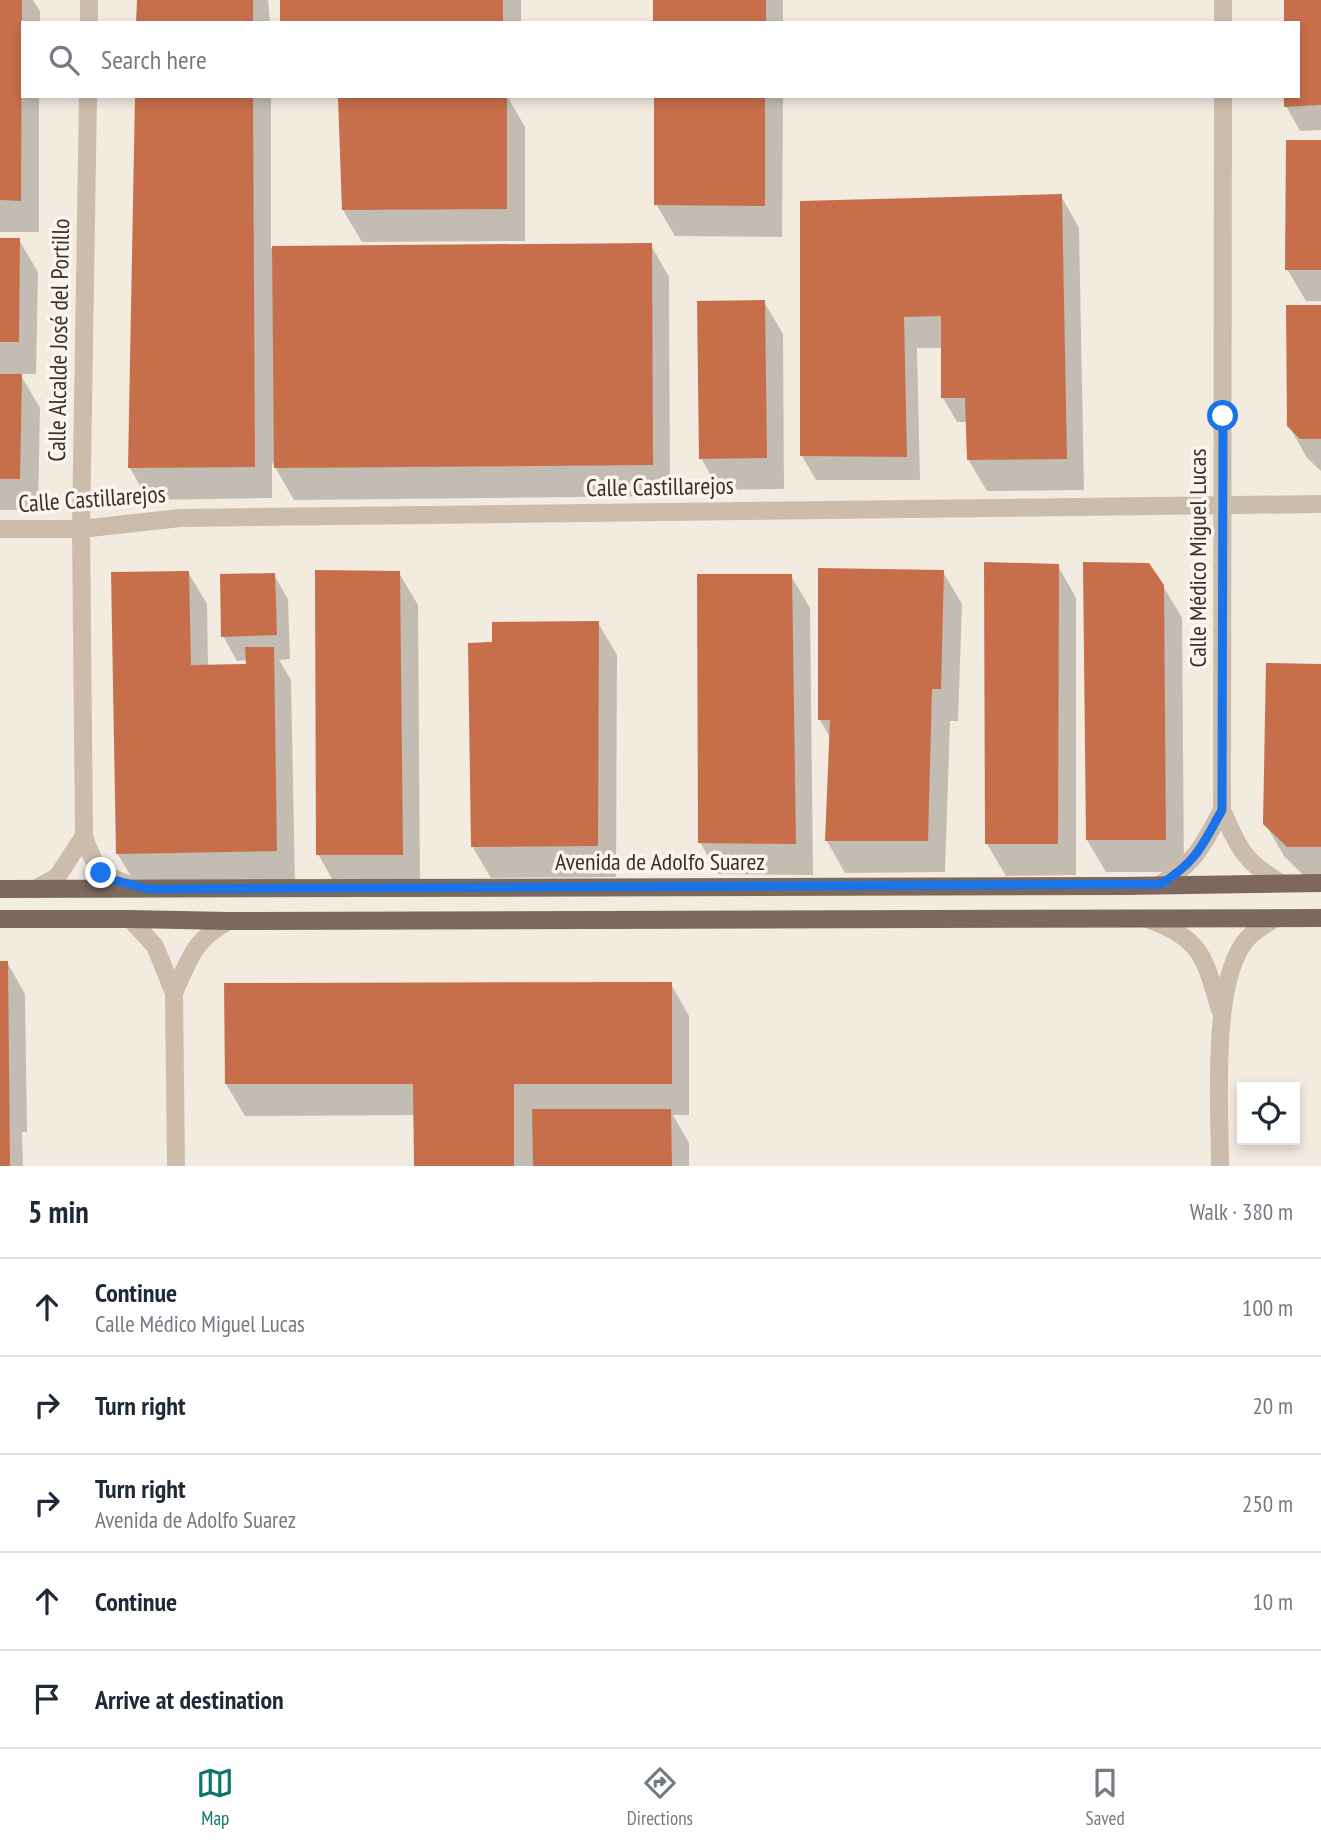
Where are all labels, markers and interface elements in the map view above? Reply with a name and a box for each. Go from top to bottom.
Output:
search box [21,21,1300,98]
icon: search [45,41,83,79]
text: Search here [101,43,207,76]
street label: Calle Alcalde José del Portillo [41,218,76,462]
route start [1207,400,1238,431]
street label: Calle Médico Miguel Lucas [1182,448,1213,668]
street label: Calle Castillarejos [586,470,734,503]
street label: Calle Castillarejos [17,478,167,519]
street label: Avenida de Adolfo Suarez [555,846,765,877]
route end [85,857,116,888]
map controls [1237,1082,1300,1145]
button: locate [1237,1082,1300,1145]
text: 5 min [28,1192,89,1231]
text: Walk · 380 m [1190,1197,1293,1226]
text: Continue [95,1276,177,1309]
icon: ahead [28,1288,66,1326]
text: 100 m [1242,1293,1293,1322]
text: Calle Médico Miguel Lucas [95,1309,305,1338]
icon: right [28,1386,66,1424]
text: Turn right [95,1389,186,1422]
text: 20 m [1252,1391,1293,1420]
text: Turn right [95,1472,186,1505]
icon: right [28,1484,66,1522]
text: 250 m [1242,1489,1293,1518]
text: Avenida de Adolfo Suarez [95,1505,296,1534]
icon: ahead [28,1582,66,1620]
text: Continue [95,1585,177,1618]
text: 10 m [1252,1587,1293,1616]
icon: arrive [28,1680,66,1718]
text: Arrive at destination [95,1683,284,1716]
tab: Map [196,1764,234,1830]
tab: Directions [627,1764,693,1830]
tab: Saved [1086,1764,1125,1830]

